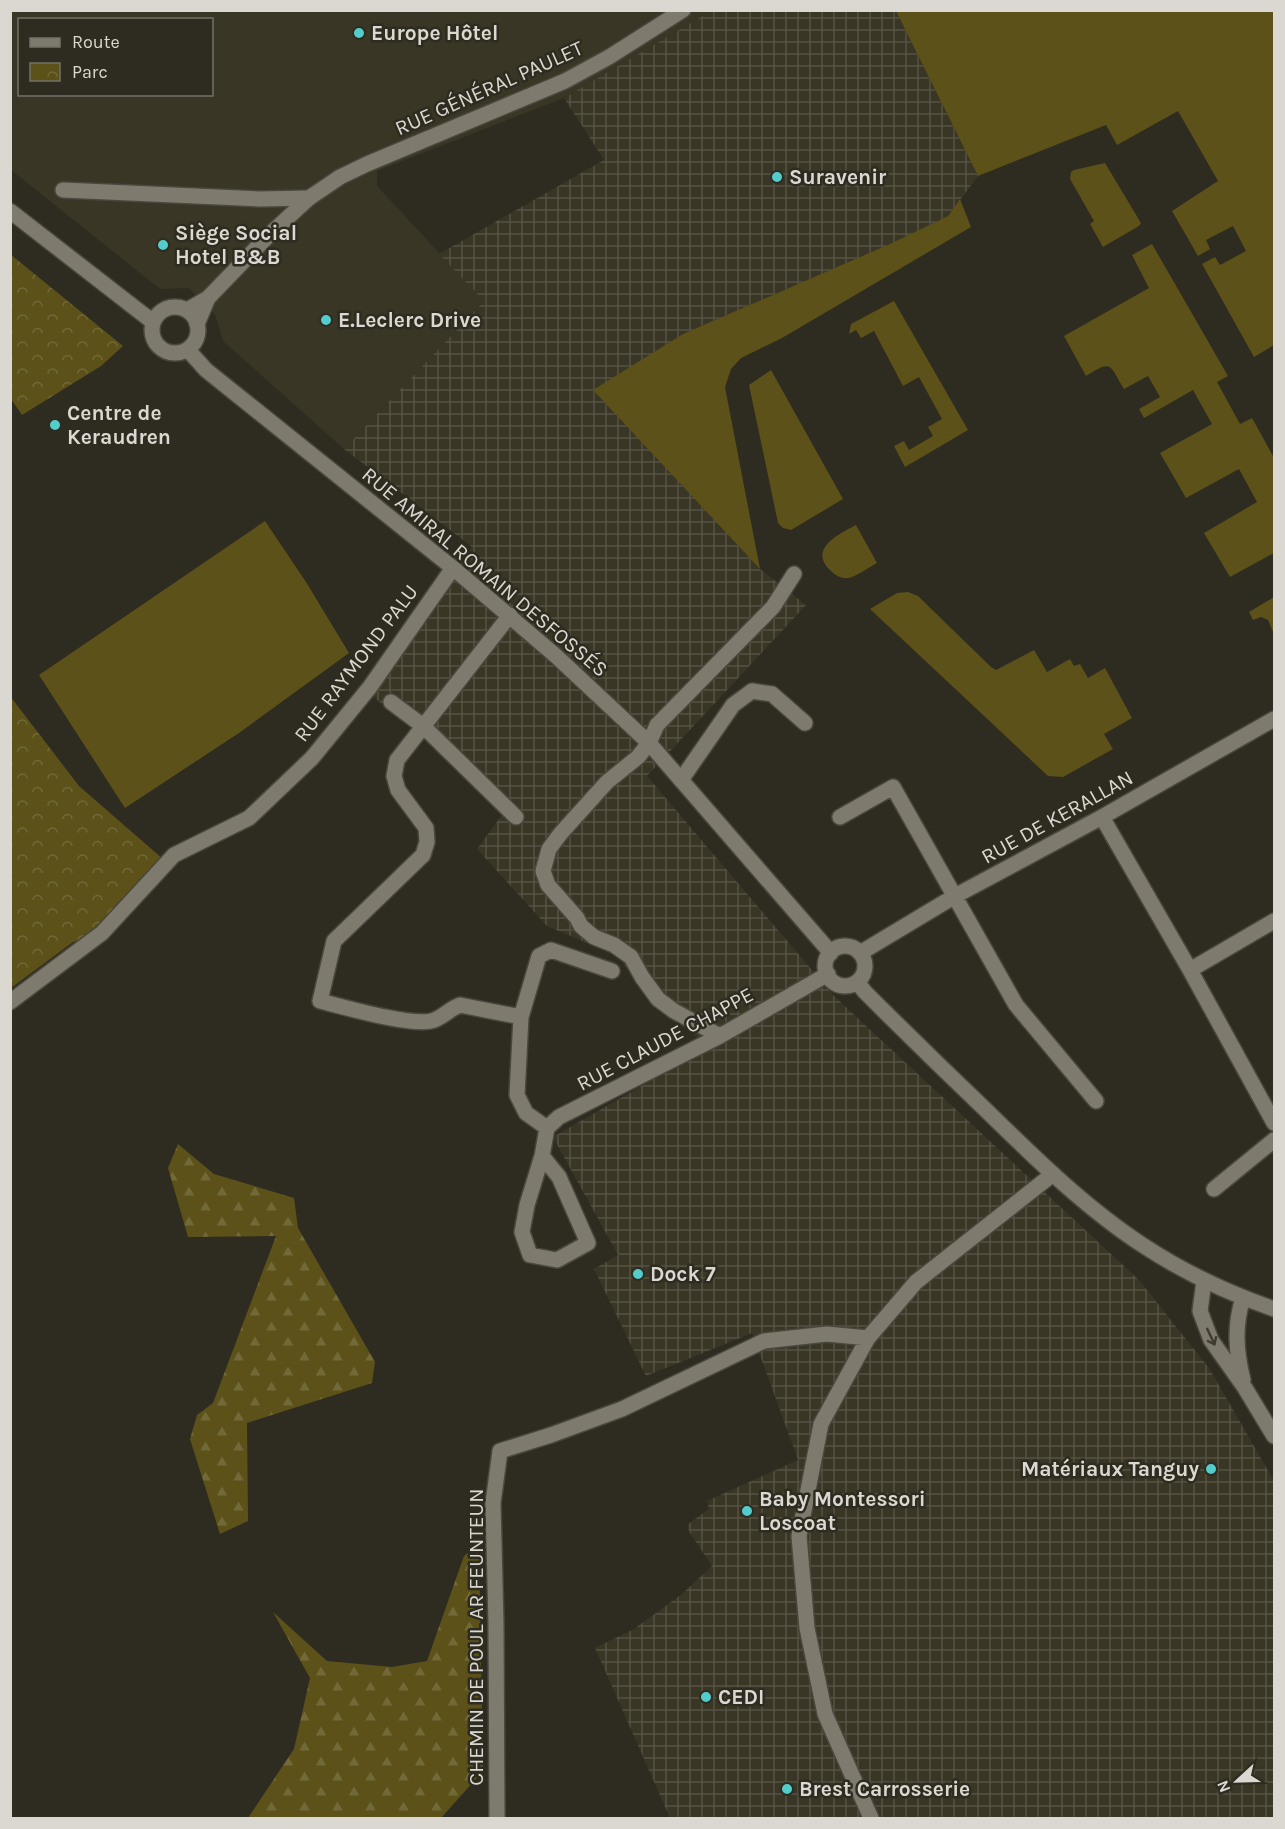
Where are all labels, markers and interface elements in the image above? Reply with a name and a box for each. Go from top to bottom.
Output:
legend [18,18,213,96]
place label: Europe Hôtel [371,21,498,45]
marker: Europe Hôtel [352,26,366,40]
text: Route [72,31,120,53]
street label: RUE GÉNÉRAL PAULET [391,35,587,140]
text: Parc [72,61,108,83]
place label: Suravenir [789,165,887,189]
marker: Suravenir [770,170,784,184]
place label: Siège Social Hotel B&B [175,221,297,269]
marker: Siège Social Hotel B&B [156,238,170,252]
place label: E.Leclerc Drive [338,308,481,332]
marker: E.Leclerc Drive [319,313,333,327]
place label: Centre de Keraudren [67,401,171,449]
marker: Centre de Keraudren [48,418,62,432]
street label: RUE AMIRAL ROMAIN DESFOSSÉS [357,462,613,682]
street label: RUE RAYMOND PALU [289,580,423,746]
street label: RUE DE KERALLAN [977,765,1137,869]
street label: RUE CLAUDE CHAPPE [573,982,757,1096]
place label: Dock 7 [650,1262,716,1286]
marker: Dock 7 [631,1267,645,1281]
one-way arrow [1205,1327,1217,1345]
place label: Matériaux Tanguy [1021,1457,1199,1481]
marker: Matériaux Tanguy [1204,1462,1218,1476]
place label: Baby Montessori Loscoat [759,1487,926,1535]
street label: CHEMIN DE POUL AR FEUNTEUN [464,1488,488,1786]
marker: Baby Montessori Loscoat [740,1504,754,1518]
place label: CEDI [718,1685,764,1709]
marker: CEDI [699,1690,713,1704]
north arrow [1207,1751,1267,1811]
place label: Brest Carrosserie [799,1777,970,1801]
text: N [1213,1778,1235,1795]
marker: Brest Carrosserie [780,1782,794,1796]

